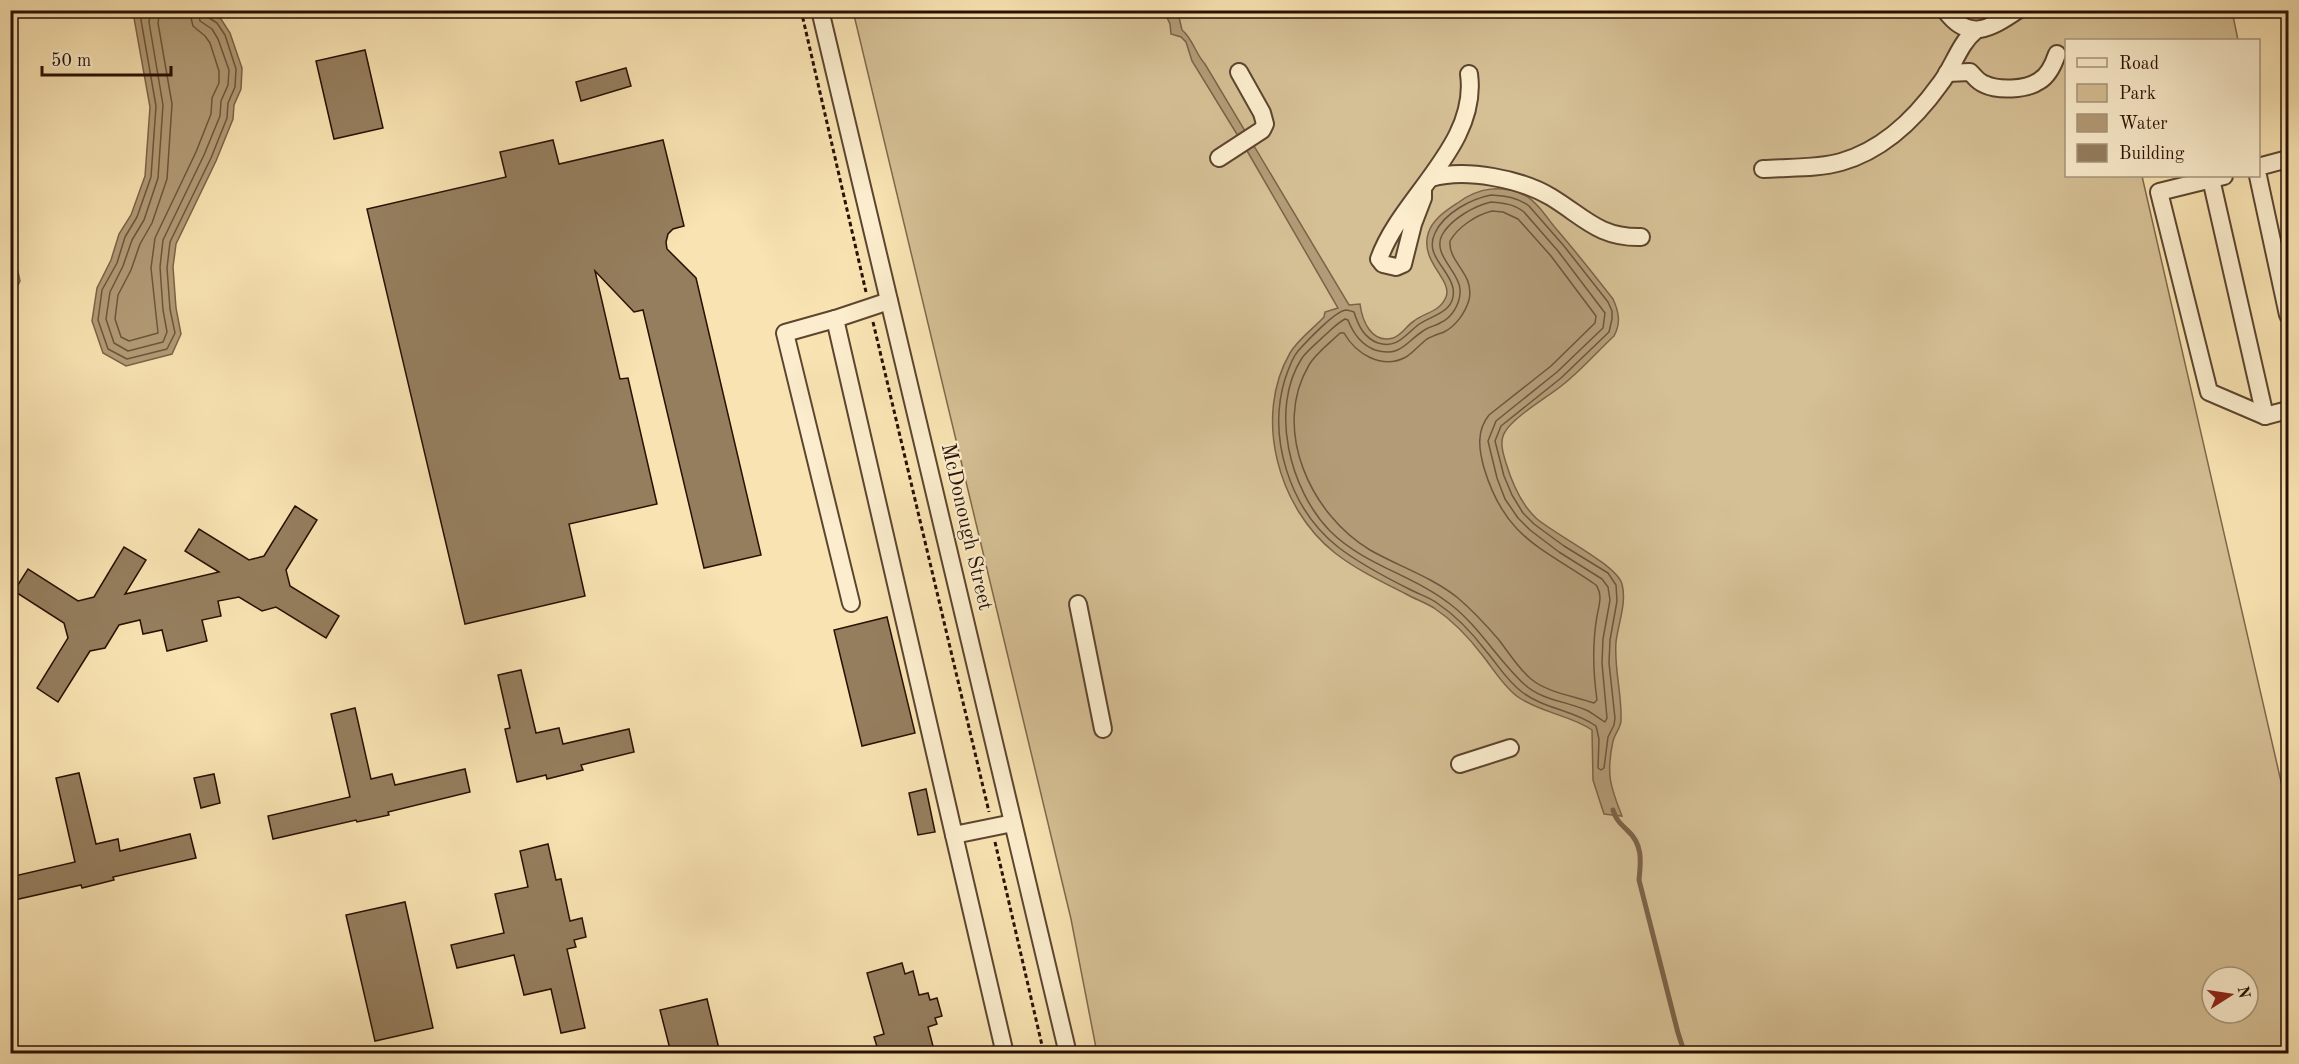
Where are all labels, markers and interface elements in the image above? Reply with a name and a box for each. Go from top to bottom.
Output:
scale bar [42,39,171,77]
legend [2065,39,2260,177]
text: 50 m [51,52,91,70]
text: Road [2119,55,2159,73]
text: Park [2119,85,2156,103]
text: Water [2119,115,2168,133]
text: Building [2119,145,2185,163]
street label: McDonough Street [937,441,995,613]
north arrow [2200,965,2260,1025]
text: N [2234,985,2252,1001]

